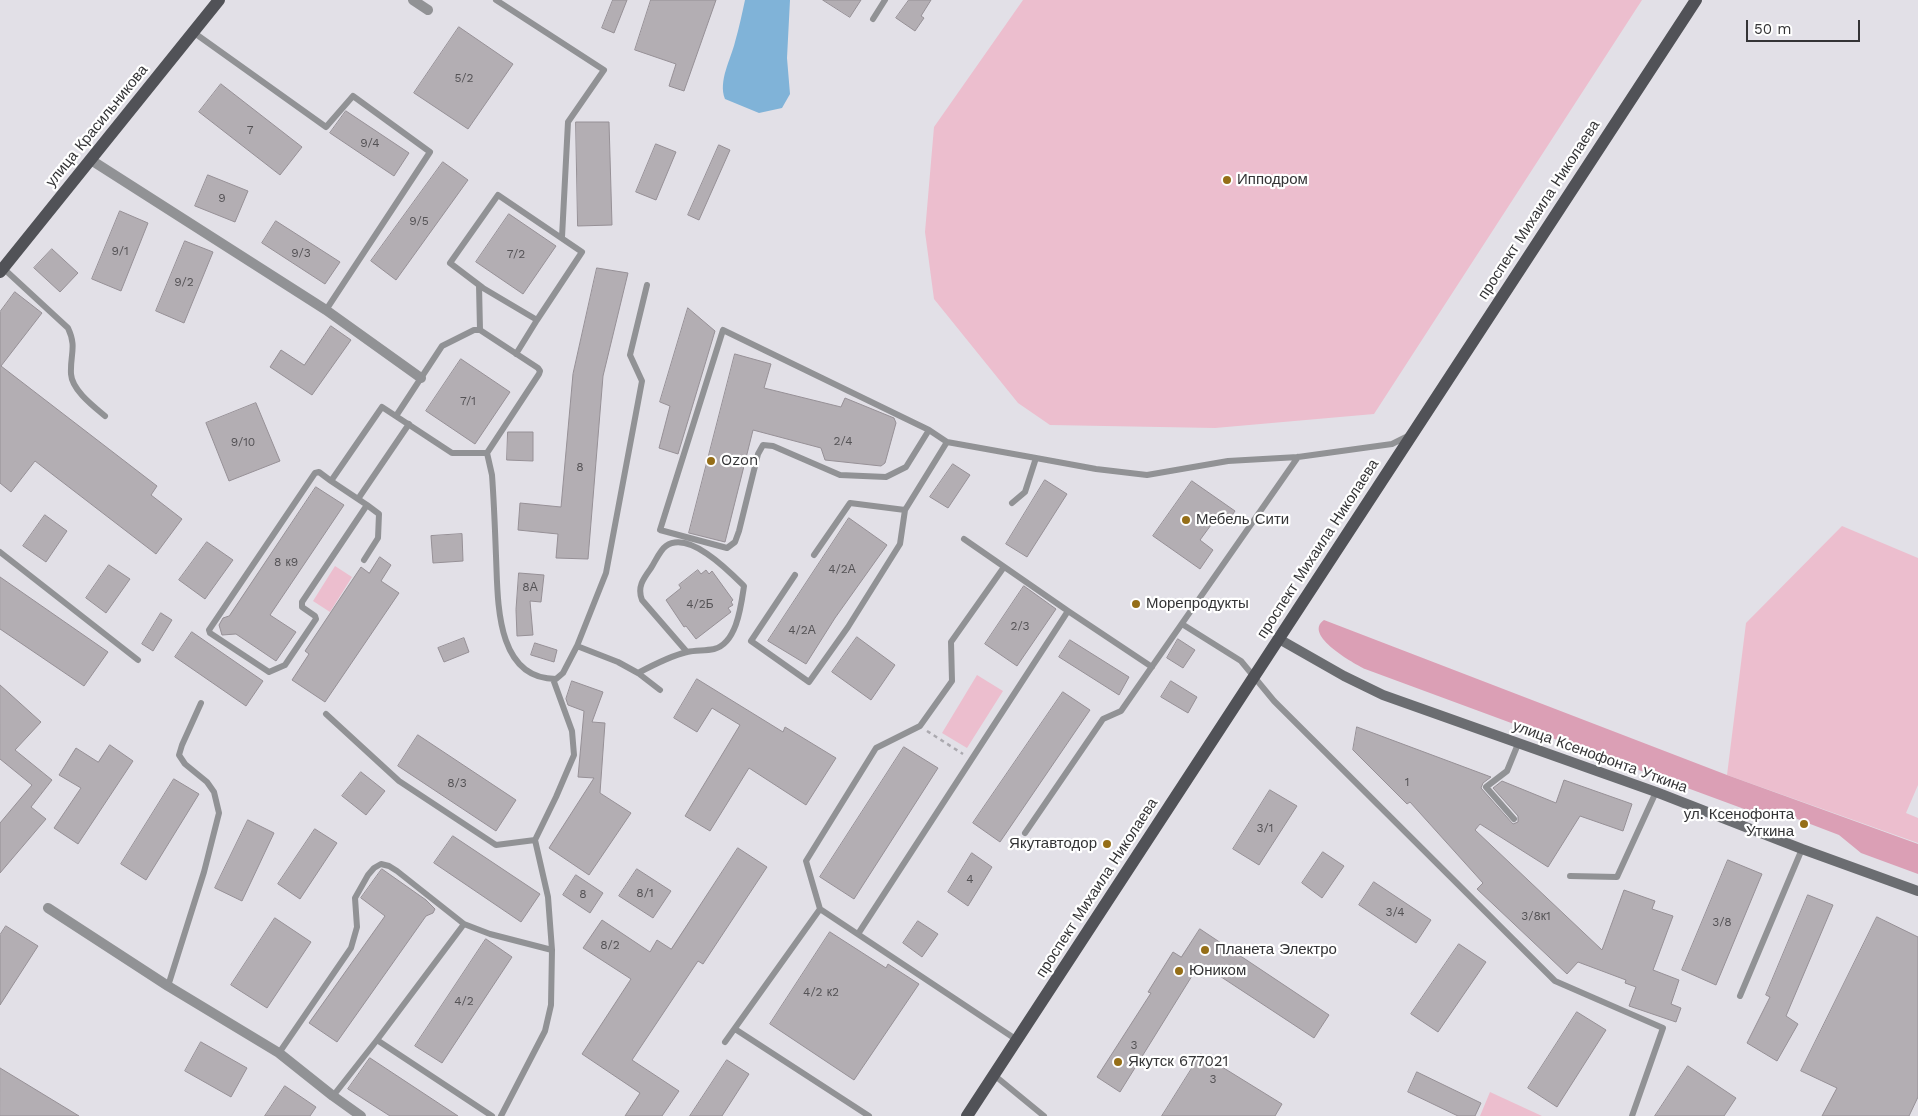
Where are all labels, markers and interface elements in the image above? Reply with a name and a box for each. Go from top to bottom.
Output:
scale bar [1748,10,1862,42]
text: 50 m [1754,20,1791,38]
street label: улица Красильникова [42,61,152,191]
house number: 5/2 [454,71,474,85]
street label: проспект Михаила Николаева [1474,117,1604,303]
house number: 7 [247,123,253,137]
house number: 9/4 [360,136,380,150]
place label: Ипподром [1237,171,1308,189]
marker: Ипподром [1221,174,1233,186]
house number: 9 [218,191,226,205]
house number: 9/5 [409,214,429,228]
house number: 9/1 [111,244,129,258]
house number: 9/3 [291,246,311,260]
house number: 7/2 [507,247,525,261]
house number: 9/2 [174,275,194,289]
house number: 7/1 [460,394,476,408]
house number: 2/4 [833,434,853,448]
house number: 9/10 [231,435,255,449]
place label: Ozon [721,452,758,470]
marker: Ozon [705,455,717,467]
street label: проспект Михаила Николаева [1253,456,1383,642]
house number: 8 [576,460,584,474]
place label: Мебель Сити [1196,511,1289,529]
marker: Мебель Сити [1180,514,1192,526]
house number: 8 к9 [274,555,298,569]
house number: 4/2А [828,562,856,576]
house number: 8А [522,580,538,594]
place label: Морепродукты [1146,595,1249,613]
house number: 4/2Б [686,597,714,611]
marker: Морепродукты [1130,598,1142,610]
house number: 2/3 [1010,619,1030,633]
house number: 4/2А [788,623,816,637]
street label: улица Ксенофонта Уткина [1510,717,1690,797]
house number: 1 [1405,775,1409,789]
house number: 8/3 [447,776,467,790]
street label: проспект Михаила Николаева [1032,795,1162,981]
place label: ул. Ксенофонта Уткина [1684,806,1794,841]
marker: ул. Ксенофонта Уткина [1798,818,1810,830]
house number: 3/1 [1257,821,1273,835]
place label: Якутавтодор [1009,835,1097,853]
marker: Якутавтодор [1101,838,1113,850]
house number: 4 [966,872,974,886]
house number: 8/1 [636,886,654,900]
house number: 8 [579,887,587,901]
house number: 3/4 [1385,905,1405,919]
house number: 3/8к1 [1521,909,1551,923]
house number: 3/8 [1712,915,1732,929]
house number: 8/2 [600,938,620,952]
place label: Планета Электро [1215,941,1337,959]
marker: Планета Электро [1199,944,1211,956]
place label: Юником [1189,962,1246,980]
marker: Юником [1173,965,1185,977]
house number: 4/2 к2 [803,985,839,999]
house number: 4/2 [454,994,474,1008]
house number: 3 [1131,1038,1137,1052]
place label: Якутск 677021 [1128,1053,1228,1071]
marker: Якутск 677021 [1112,1056,1124,1068]
house number: 3 [1210,1072,1216,1086]

